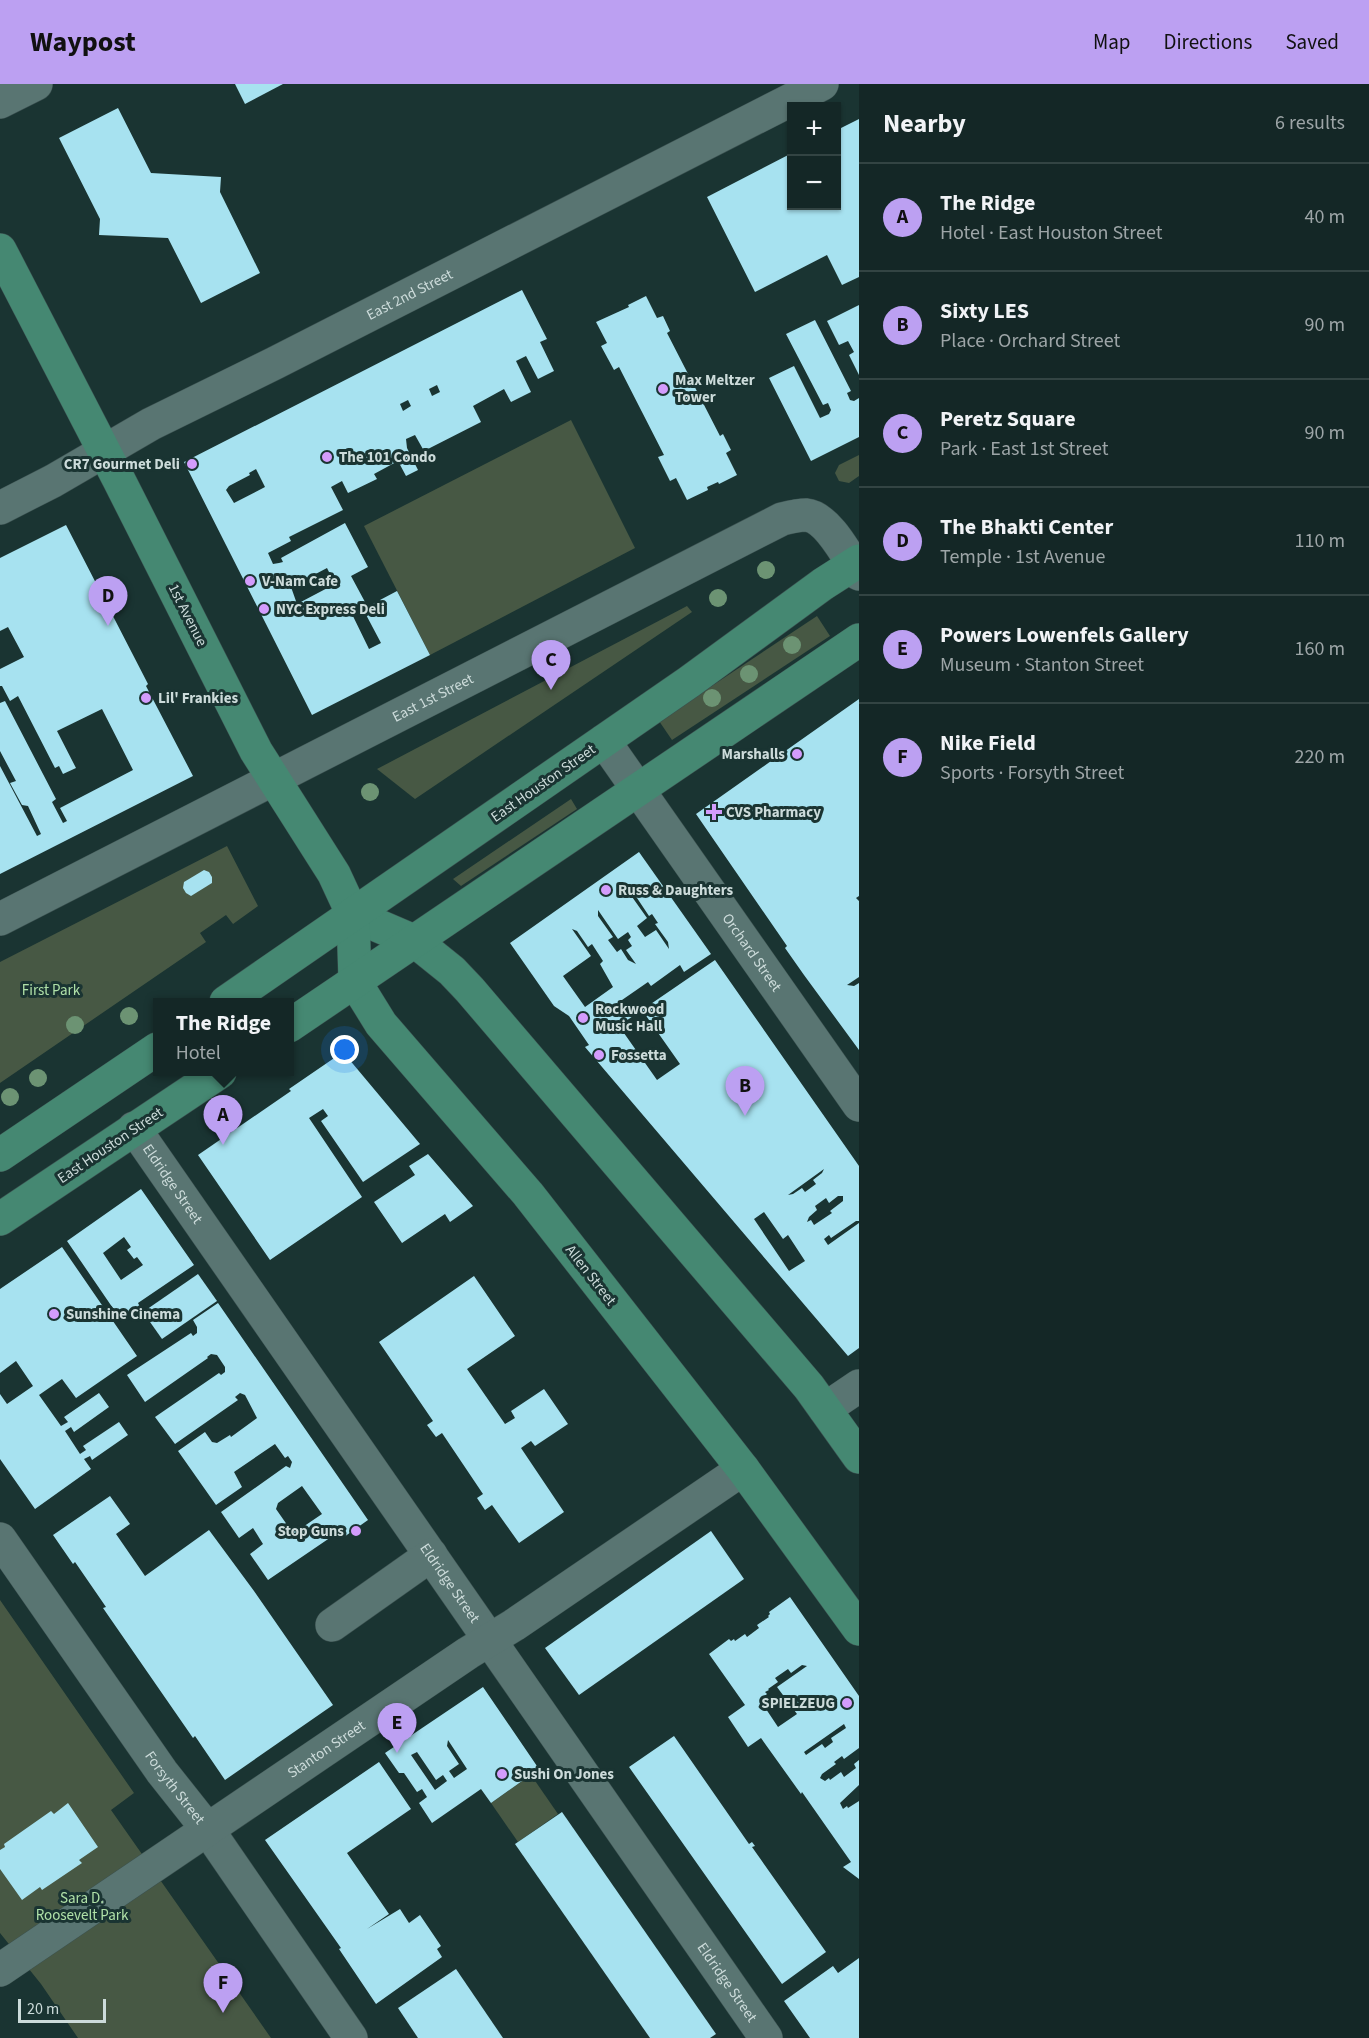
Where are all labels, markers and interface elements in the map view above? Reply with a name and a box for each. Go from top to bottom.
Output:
text: Waypost [30,22,136,62]
text: Map [1093,27,1131,57]
text: Directions [1164,27,1252,57]
text: Saved [1285,27,1339,57]
map controls [787,102,841,210]
button: + [787,102,841,156]
text: Nearby [883,105,966,142]
text: 6 results [1275,109,1345,137]
button: − [787,156,841,210]
text: The Ridge [940,187,1036,219]
text: A [897,203,908,231]
text: 40 m [1305,203,1345,231]
text: Hotel · East Houston Street [940,219,1163,247]
street label: East 2nd Street [363,264,456,326]
text: Sixty LES [940,295,1029,327]
text: B [896,311,909,339]
text: 90 m [1305,311,1345,339]
text: Place · Orchard Street [940,327,1120,355]
place label: Max Meltzer Tower [675,370,755,408]
marker: Max Meltzer Tower [656,382,670,396]
text: Peretz Square [940,403,1076,435]
text: C [897,419,908,447]
text: 90 m [1305,419,1345,447]
text: Park · East 1st Street [940,435,1109,463]
place label: The 101 Condo [339,447,436,468]
marker: The 101 Condo [320,450,334,464]
place label: CR7 Gourmet Deli [64,454,180,475]
marker: CR7 Gourmet Deli [185,457,199,471]
text: The Bhakti Center [940,511,1113,543]
text: D [896,527,909,555]
text: 110 m [1295,527,1345,555]
text: Temple · 1st Avenue [940,543,1105,571]
place label: V-Nam Cafe [261,571,338,592]
marker: V-Nam Cafe [243,574,257,588]
pin: D [88,576,128,626]
street label: 1st Avenue [163,580,212,650]
place label: NYC Express Deli [276,599,385,620]
marker: NYC Express Deli [257,602,271,616]
text: Powers Lowenfels Gallery [940,619,1189,651]
text: E [897,635,908,663]
text: 160 m [1295,635,1345,663]
pin: C [532,640,570,690]
text: Museum · Stanton Street [940,651,1144,679]
street label: East 1st Street [389,669,477,728]
place label: Lil' Frankies [158,688,238,709]
marker: Lil' Frankies [139,691,153,705]
text: Nike Field [940,727,1036,759]
street label: East Houston Street [487,739,600,827]
text: F [897,743,908,771]
text: 220 m [1295,743,1345,771]
place label: Marshalls [721,744,785,765]
marker: Marshalls [790,747,804,761]
text: Sports · Forsyth Street [940,759,1124,787]
place label: CVS Pharmacy [726,802,821,823]
marker: CVS Pharmacy [707,805,721,819]
place label: Russ & Daughters [618,880,734,901]
marker: Russ & Daughters [599,883,613,897]
street label: Orchard Street [717,909,787,996]
park label: First Park [22,980,81,1001]
popup [153,998,294,1076]
place label: Rockwood Music Hall [595,999,664,1037]
text: The Ridge [176,1007,271,1039]
marker: Rockwood Music Hall [576,1011,590,1025]
your location [330,1035,359,1064]
text: Hotel [176,1039,221,1067]
place label: Fossetta [611,1045,667,1066]
marker: Fossetta [592,1048,606,1062]
pin: B [726,1066,764,1116]
pin: A [204,1096,242,1145]
street label: East Houston Street [53,1102,167,1189]
street label: Eldridge Street [137,1140,207,1228]
street label: Allen Street [560,1240,621,1310]
place label: Sunshine Cinema [66,1304,180,1325]
marker: Sunshine Cinema [47,1307,61,1321]
place label: Stop Guns [277,1521,344,1542]
marker: Stop Guns [349,1524,363,1538]
street label: Eldridge Street [415,1539,485,1627]
place label: SPIELZEUG [761,1693,835,1714]
marker: SPIELZEUG [840,1696,854,1710]
pin: E [378,1704,416,1753]
street label: Stanton Street [283,1716,370,1783]
street label: Forsyth Street [139,1747,210,1829]
place label: Sushi On Jones [514,1764,614,1785]
marker: Sushi On Jones [495,1767,509,1781]
park label: Sara D. Roosevelt Park [36,1888,129,1926]
street label: Eldridge Street [692,1938,762,2027]
pin: F [204,1964,242,2013]
scale bar [18,1996,106,2024]
text: 20 m [27,1998,59,2020]

